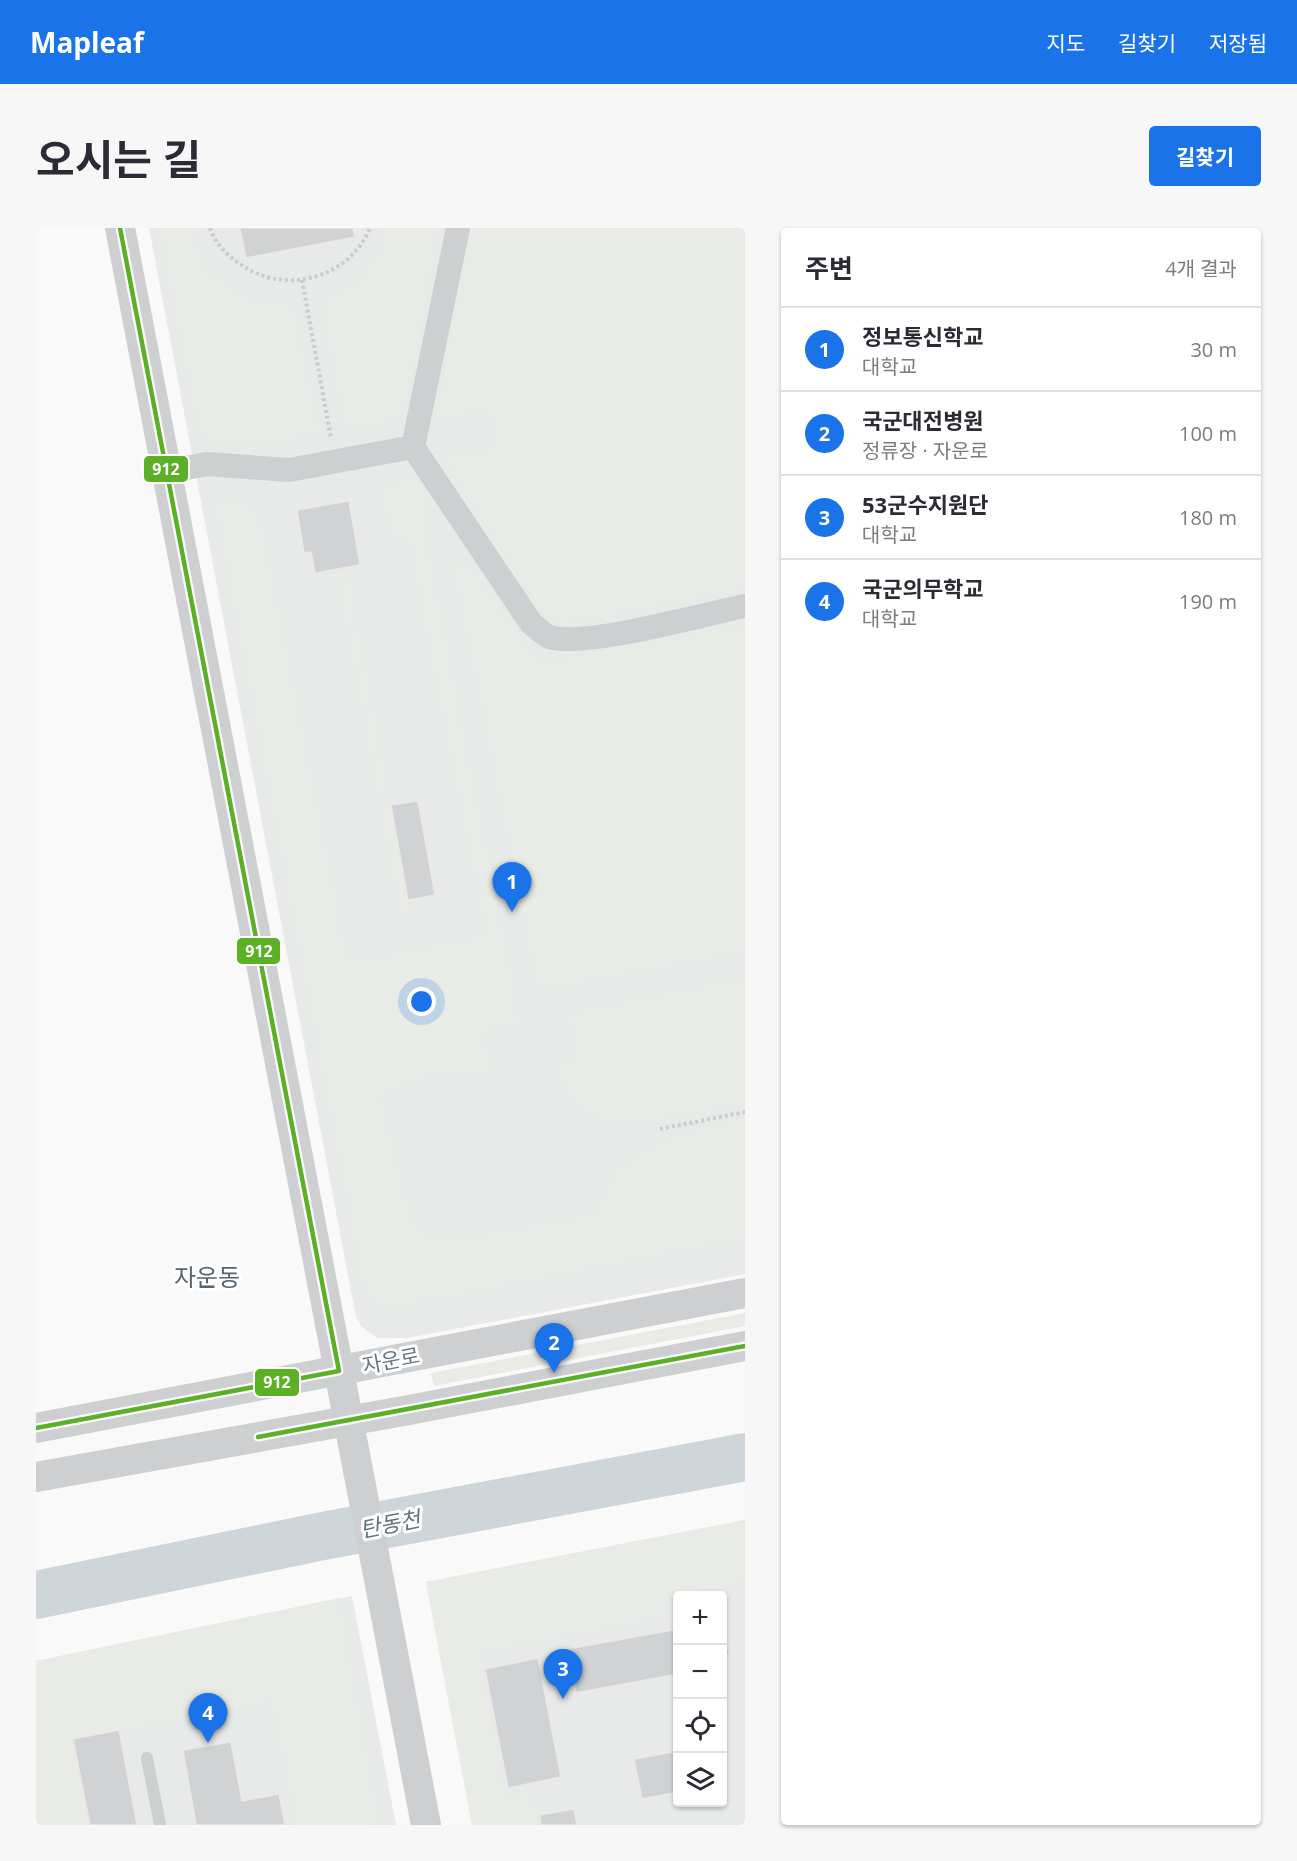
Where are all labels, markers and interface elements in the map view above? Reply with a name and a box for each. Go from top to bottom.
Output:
text: Mapleaf [30,23,144,61]
text: 지도 [1046,29,1085,57]
text: 길찾기 [1118,29,1176,57]
text: 저장됨 [1209,29,1267,57]
button: 길찾기 [1149,126,1261,186]
text: 오시는 길 [36,130,201,187]
text: 주변 [805,250,853,286]
text: 4개 결과 [1165,255,1237,282]
text: 정보통신학교 [862,321,983,351]
text: 1 [819,336,830,363]
text: 30 m [1190,336,1237,363]
text: 대학교 [862,353,917,380]
text: 국군대전병원 [862,405,983,435]
text: 2 [819,420,830,447]
text: 100 m [1179,420,1237,447]
text: 정류장 · 자운로 [862,437,988,464]
line badge: 912 [143,455,189,483]
text: 912 [152,458,180,480]
text: 53군수지원단 [862,489,988,519]
text: 3 [819,504,830,531]
text: 180 m [1179,504,1237,531]
text: 대학교 [862,521,917,548]
text: 국군의무학교 [862,573,983,603]
text: 4 [819,588,830,615]
text: 190 m [1179,588,1237,615]
text: 대학교 [862,605,917,632]
pin: 1 [492,862,532,912]
line badge: 912 [236,937,281,965]
text: 912 [245,940,273,962]
your location [407,987,436,1016]
district label: 자운동 [174,1260,240,1293]
pin: 2 [534,1324,574,1373]
street label: 자운로 [360,1341,422,1379]
line badge: 912 [254,1368,300,1397]
text: 912 [263,1371,291,1393]
water label: 탄동천 [357,1502,425,1544]
map controls [673,1591,727,1807]
button: + [673,1591,727,1645]
button: − [673,1645,727,1699]
pin: 3 [544,1650,582,1699]
pin: 4 [188,1694,228,1743]
button: locate [673,1699,727,1753]
button: layers [673,1753,727,1807]

